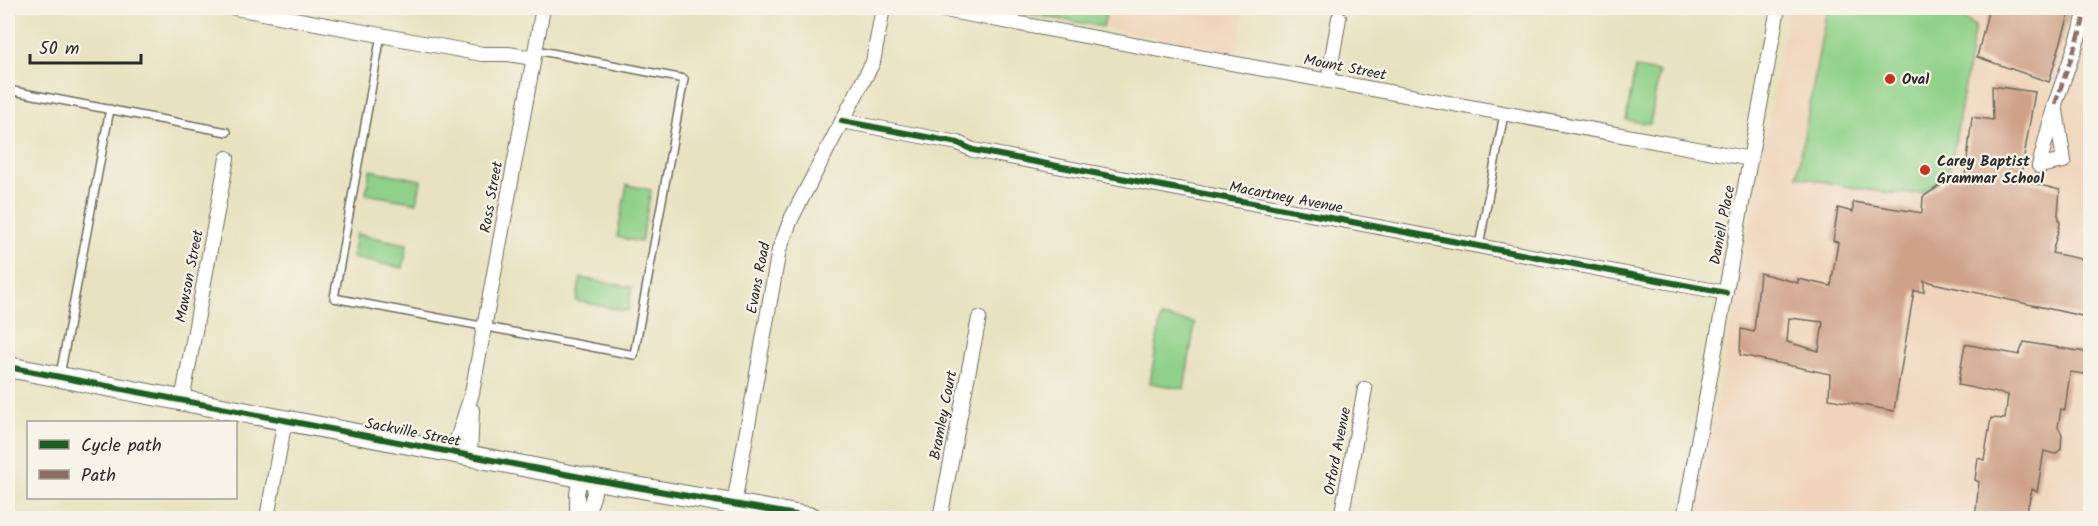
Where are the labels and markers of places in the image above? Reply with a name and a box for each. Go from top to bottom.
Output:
place label: Oval [1902,68,1929,92]
marker: Oval [1883,72,1897,86]
place label: Carey Baptist Grammar School [1937,150,2044,191]
marker: Carey Baptist Grammar School [1918,163,1932,177]

